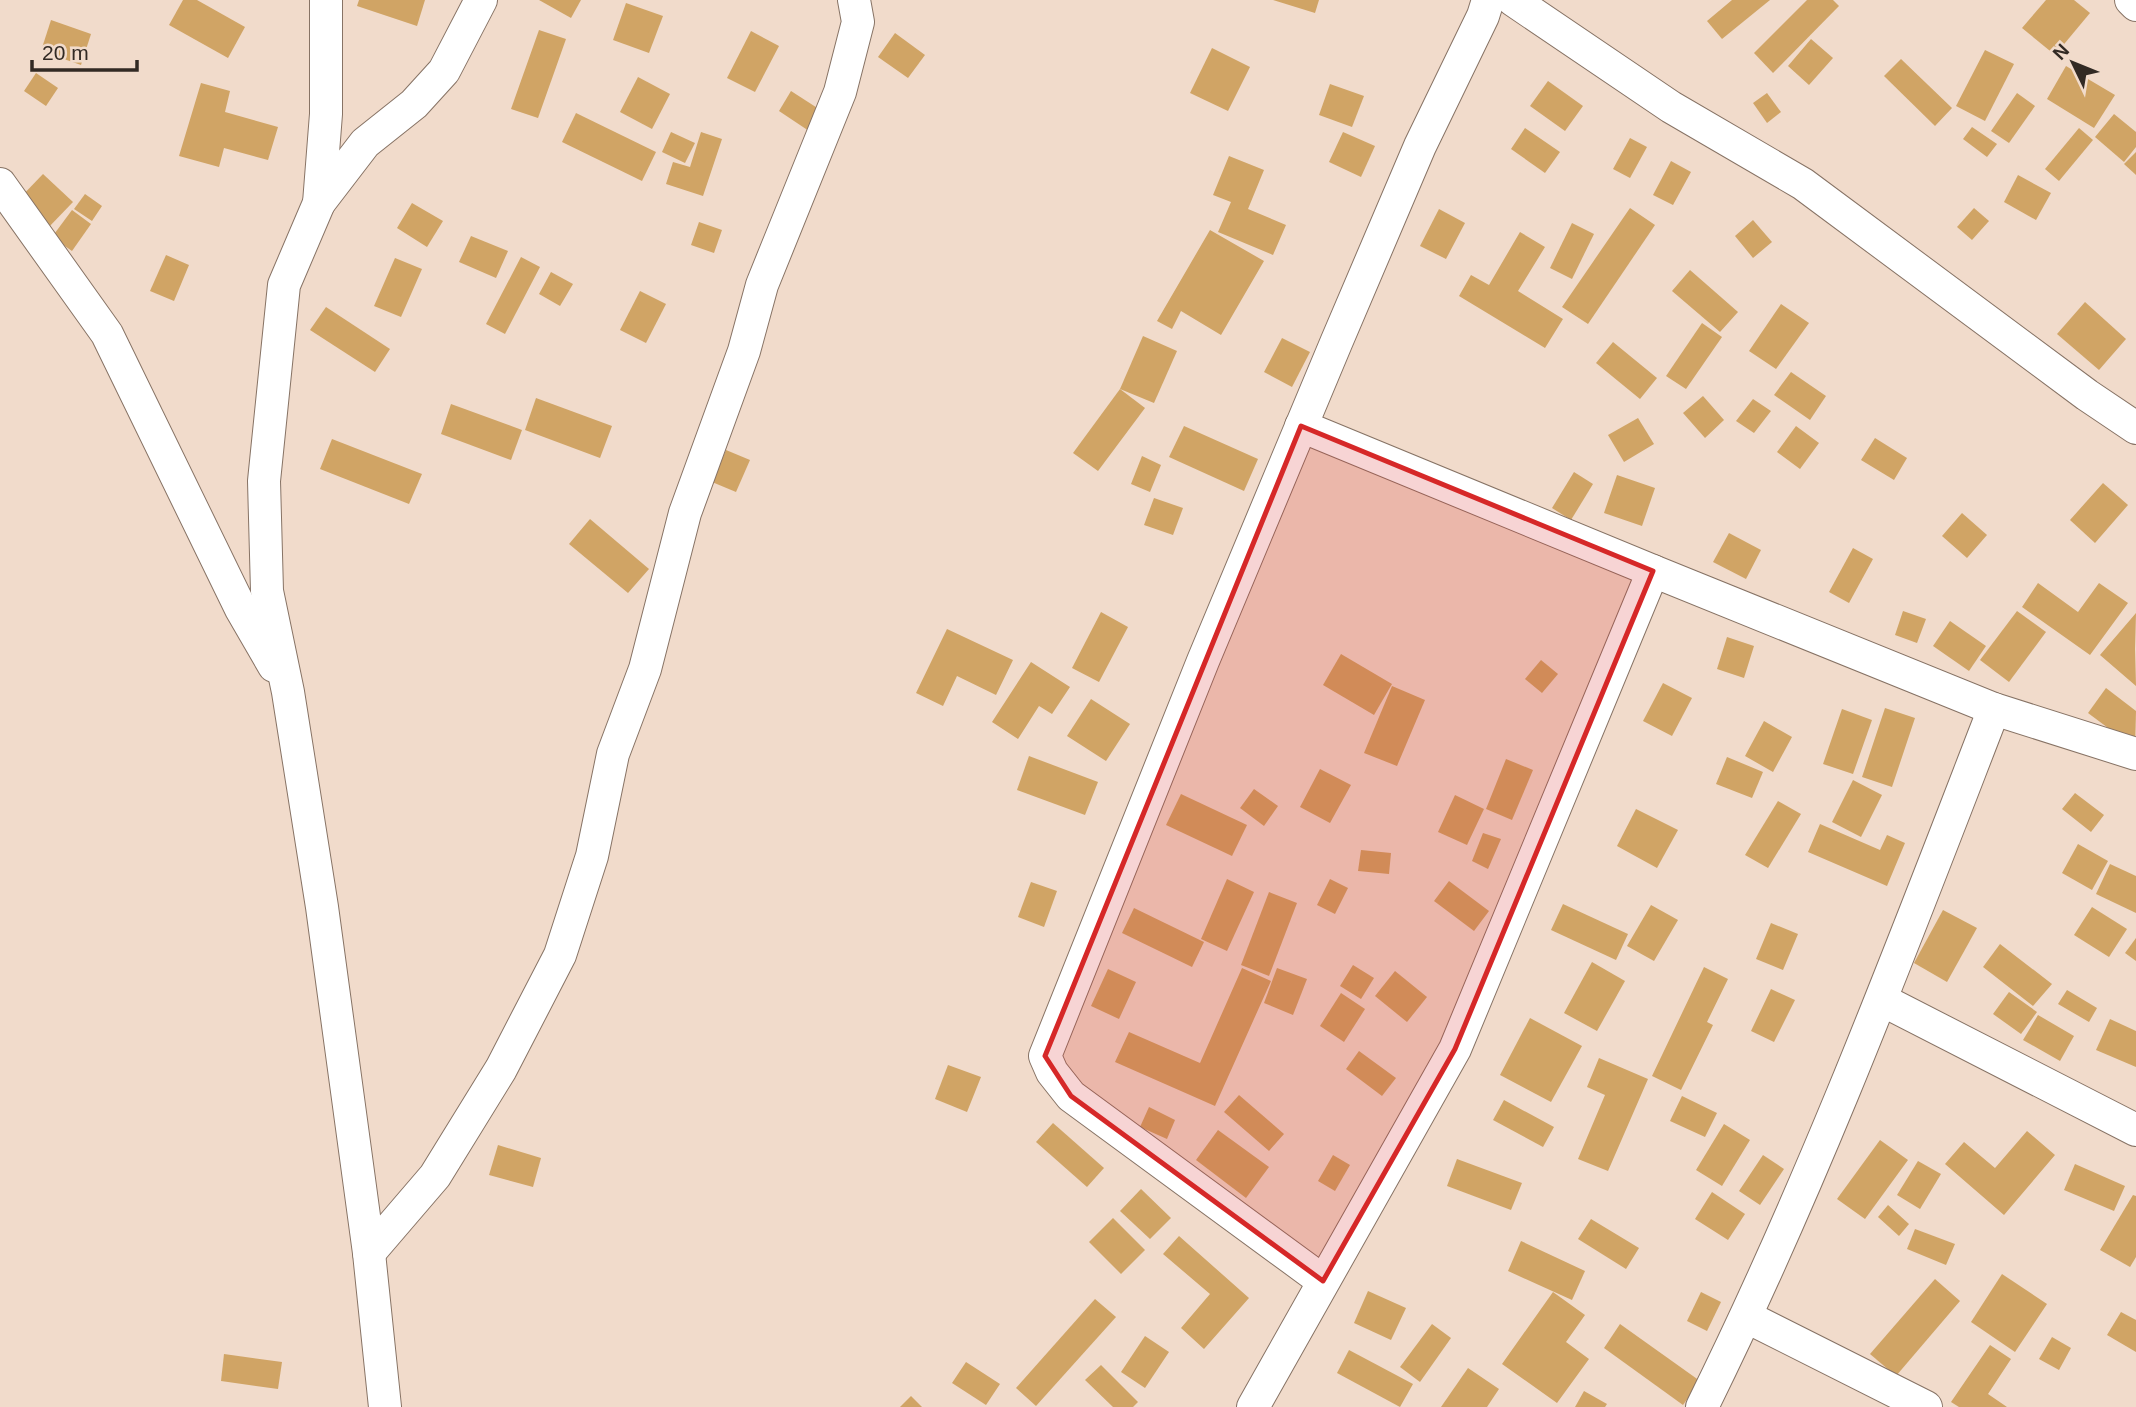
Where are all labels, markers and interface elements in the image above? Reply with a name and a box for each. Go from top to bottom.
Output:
scale bar [32,28,136,72]
north arrow [2038,28,2108,98]
text: N [2049,40,2073,64]
text: 20 m [42,41,89,64]

